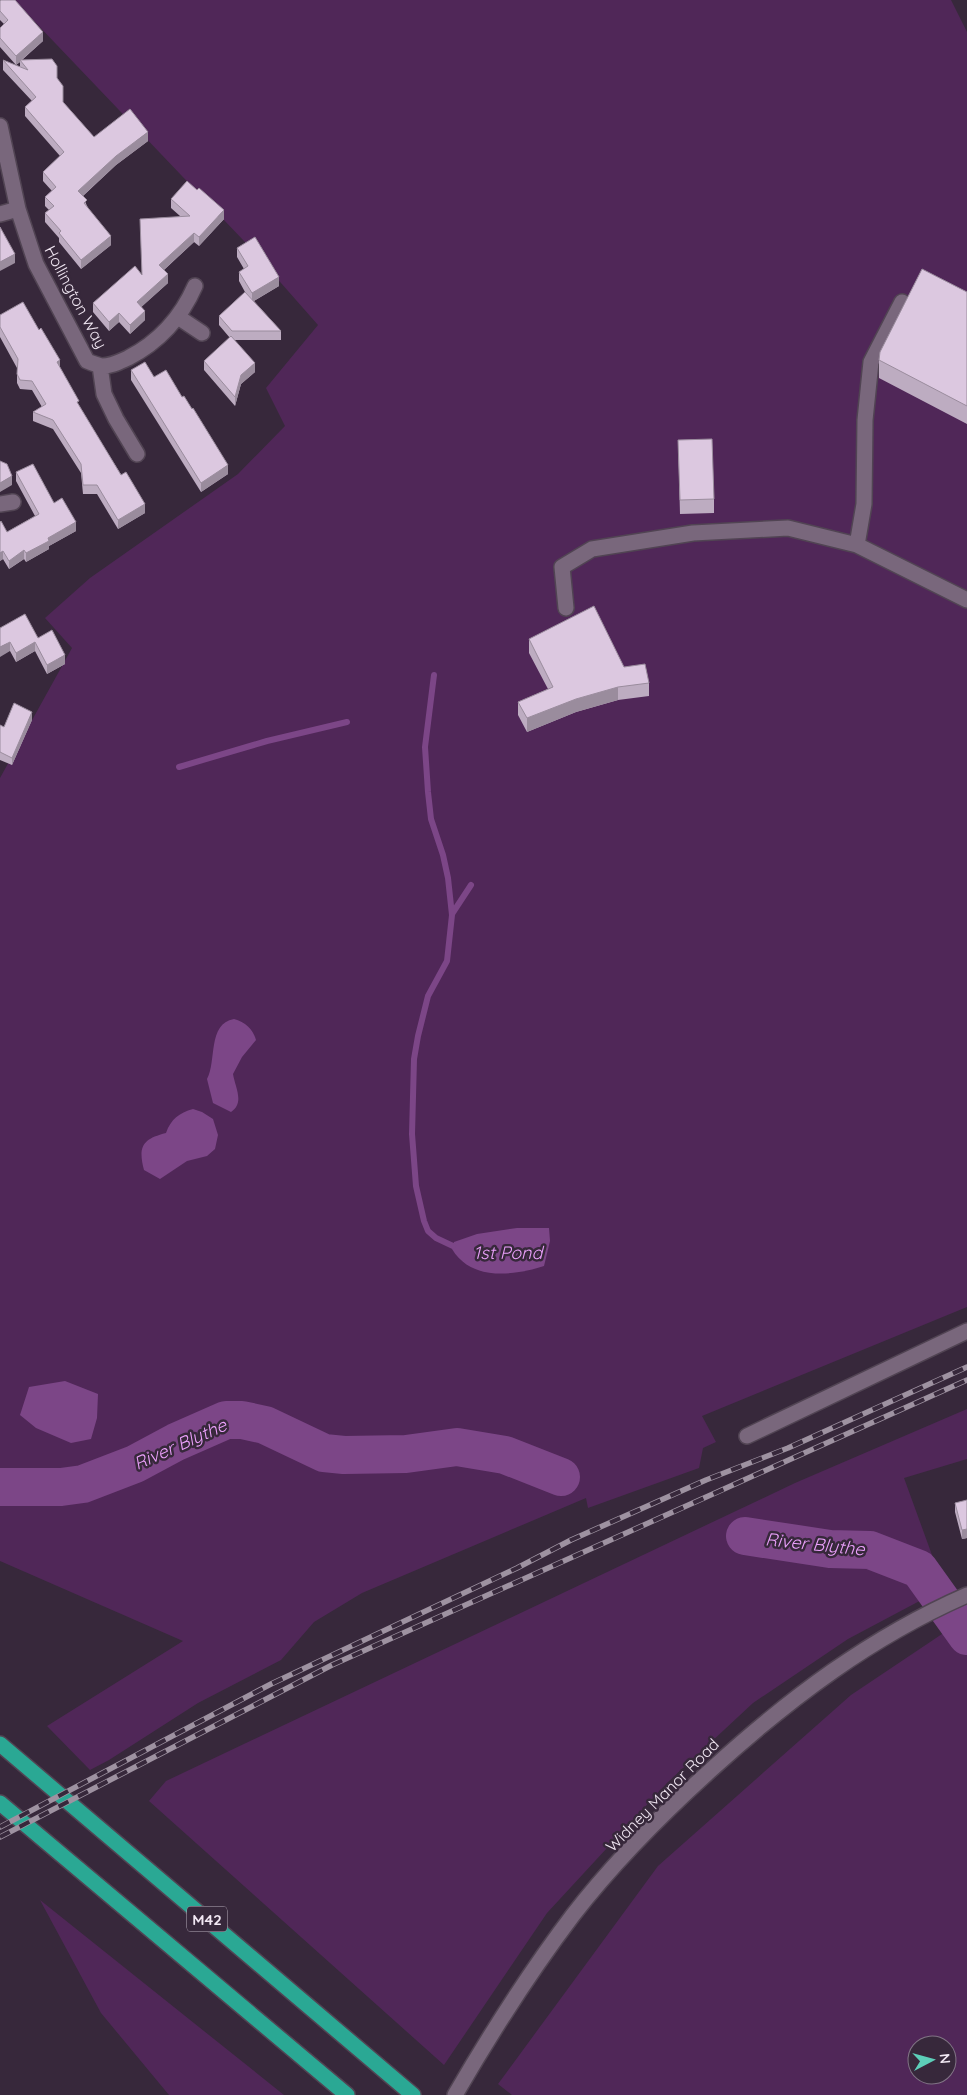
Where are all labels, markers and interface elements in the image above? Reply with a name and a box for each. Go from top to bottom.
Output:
street label: Hollington Way [40,242,112,352]
water label: 1st Pond [474,1241,545,1264]
water label: River Blythe [130,1413,231,1475]
water label: River Blythe [764,1527,867,1561]
street label: Widney Manor Road [601,1734,723,1856]
road number: M42 [187,1906,227,1932]
north arrow [907,2035,957,2085]
text: N [935,2053,954,2065]

